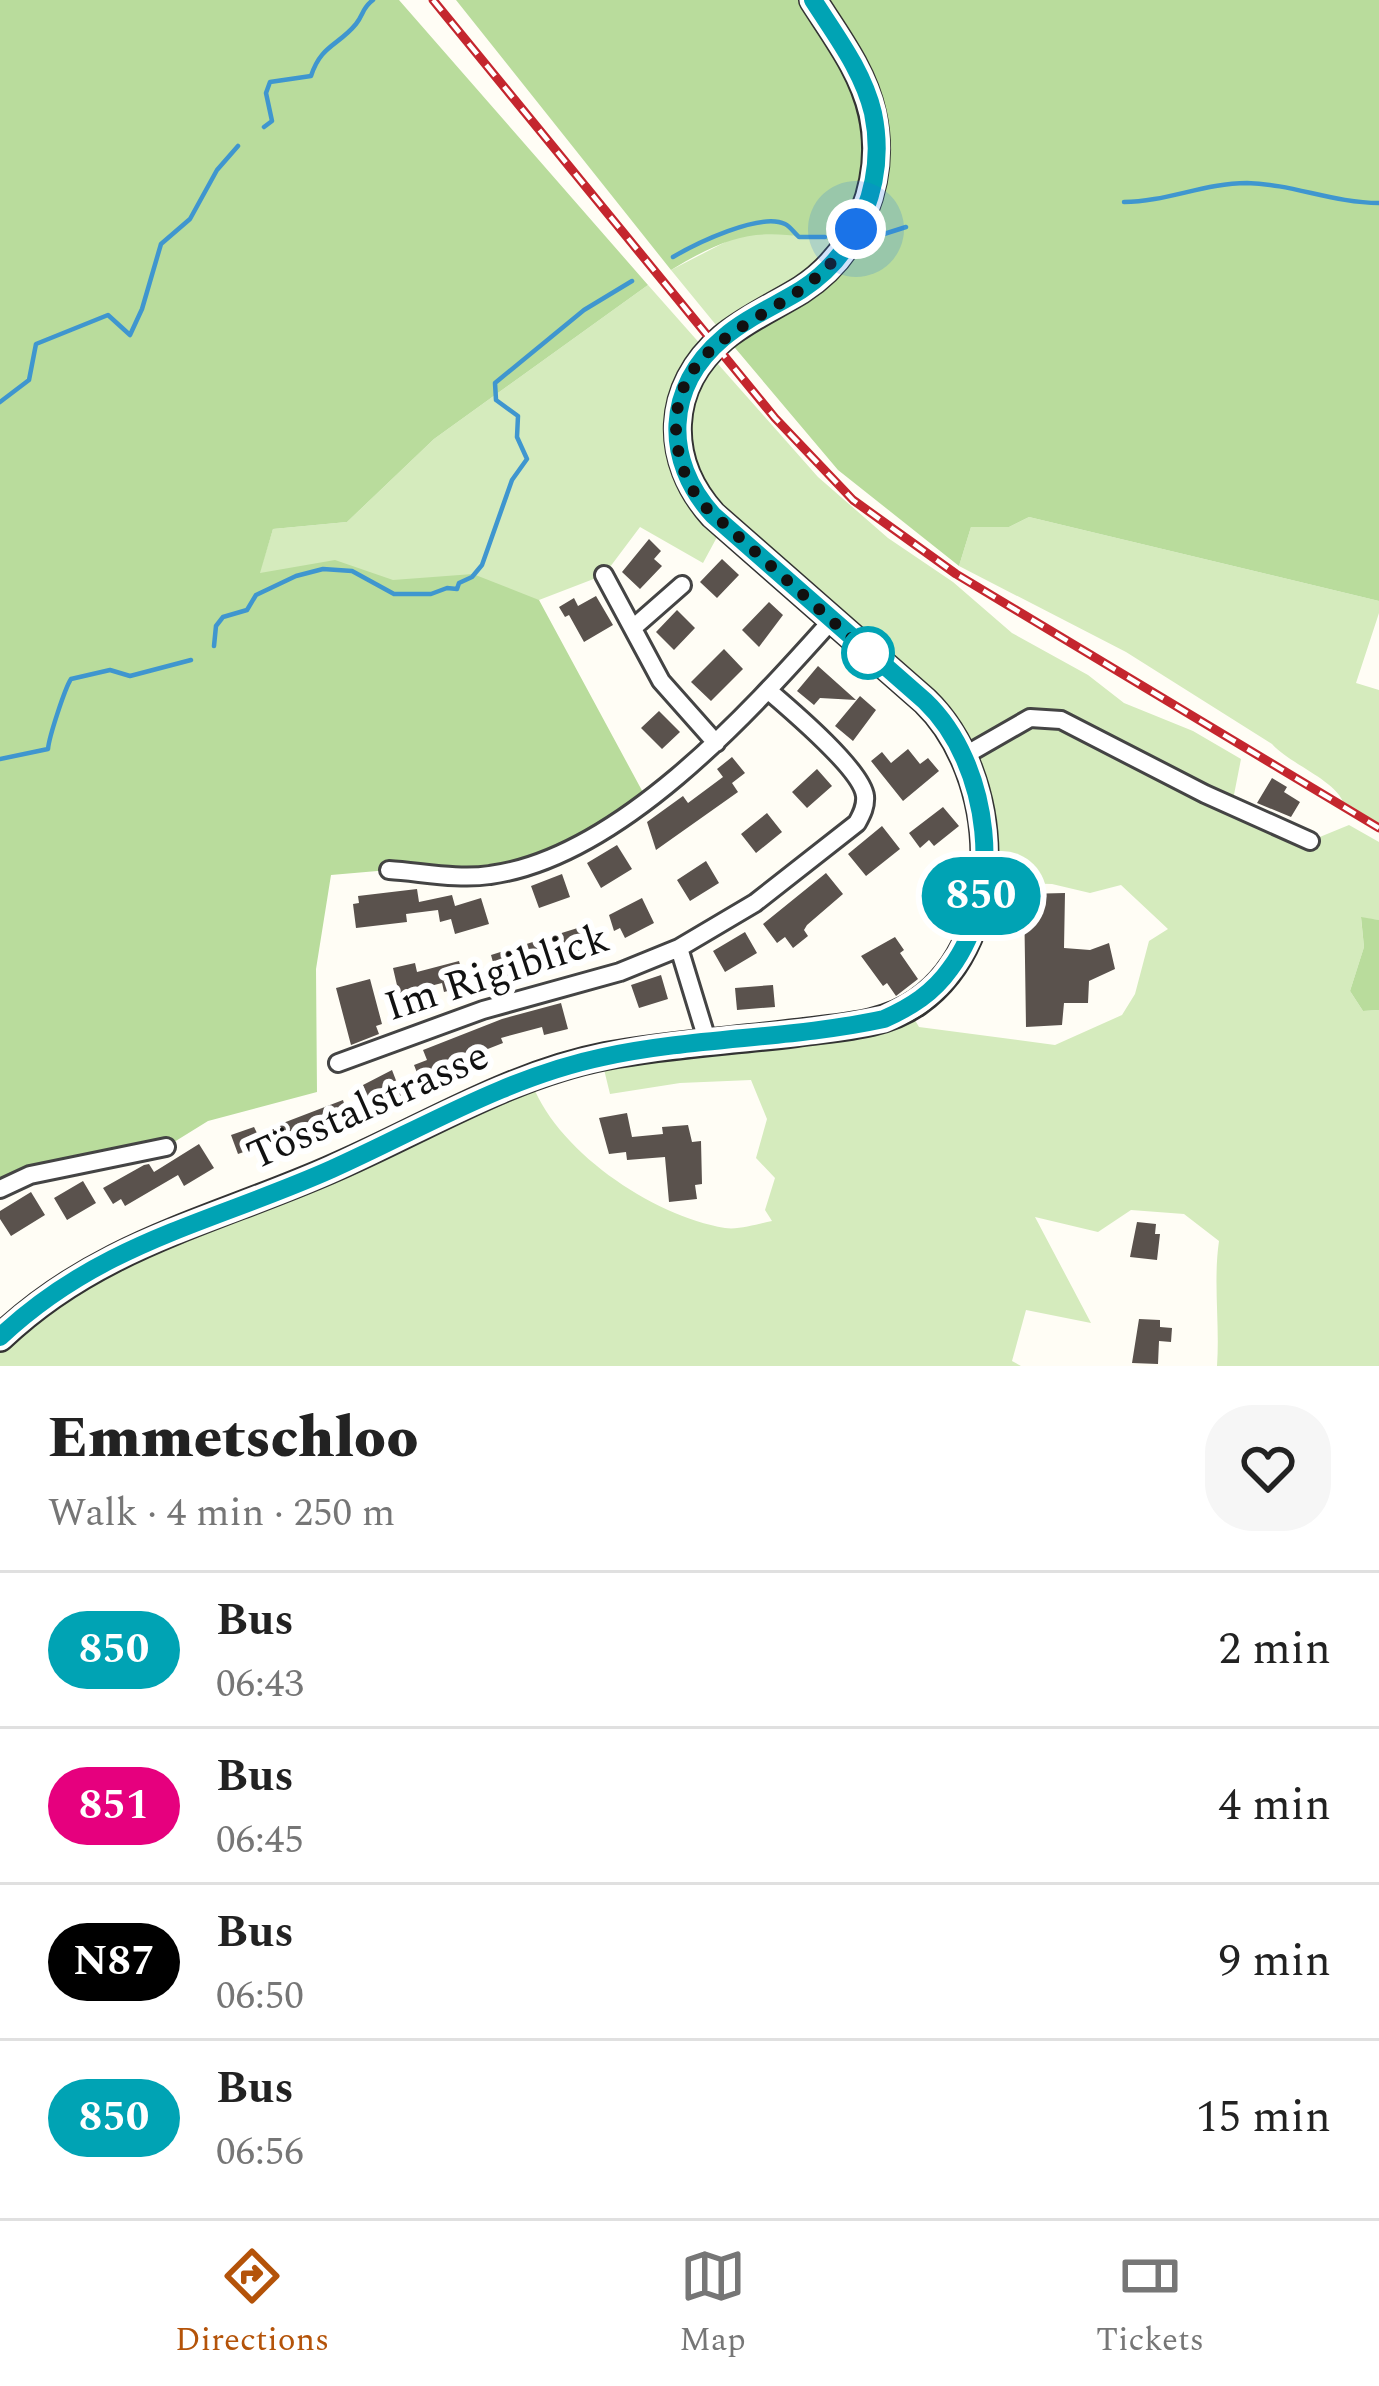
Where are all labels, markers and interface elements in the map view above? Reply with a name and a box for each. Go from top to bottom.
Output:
your location [826,199,886,259]
unlabelled marker [843,628,893,678]
line badge: 850 [912,857,1050,935]
text: 850 [946,864,1016,927]
street label: Im Rigiblick [377,907,617,1039]
street label: Tösstalstrasse [237,1025,499,1187]
text: Emmetschloo [48,1396,418,1482]
button: heart [1205,1405,1331,1531]
text: Walk · 4 min · 250 m [48,1484,395,1543]
text: Bus [216,1586,294,1655]
text: 2 min [1218,1615,1331,1684]
text: 850 [79,1618,149,1681]
text: 06:43 [216,1655,304,1714]
text: Bus [216,1742,294,1811]
text: 4 min [1218,1771,1331,1840]
text: 851 [79,1774,149,1837]
text: 06:45 [216,1811,304,1870]
text: Bus [216,1898,294,1967]
text: 9 min [1218,1927,1331,1996]
text: N87 [73,1930,155,1993]
text: 06:50 [216,1967,304,2026]
text: Bus [216,2054,294,2123]
text: 15 min [1196,2083,1331,2152]
text: 850 [79,2086,149,2149]
text: 06:56 [216,2123,304,2182]
tab: Directions [175,2243,329,2365]
tab: Map [679,2243,746,2365]
tab: Tickets [1096,2243,1204,2365]

